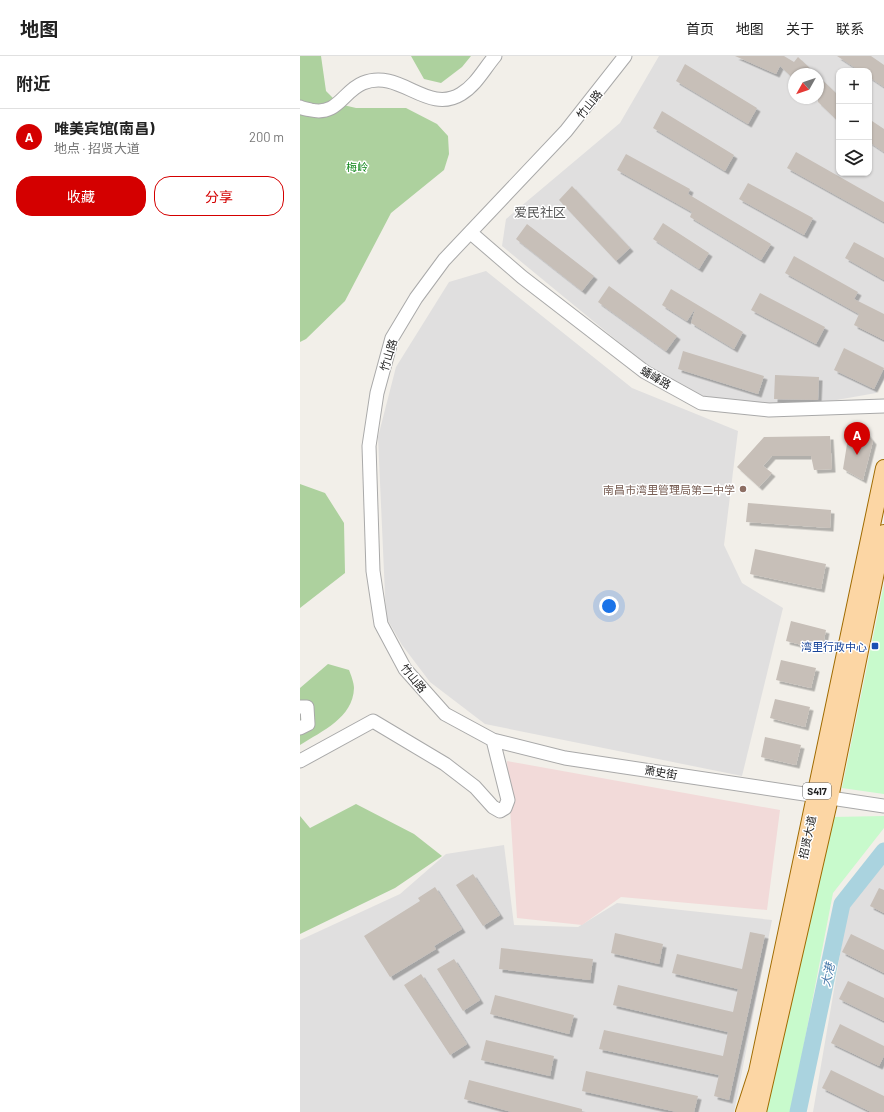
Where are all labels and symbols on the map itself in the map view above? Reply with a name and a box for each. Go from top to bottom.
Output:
north arrow [788,68,824,104]
street label: 竹山路 [574,87,604,121]
park label: 梅岭 [346,160,368,173]
district label: 爱民社区 [514,204,566,220]
street label: 竹山路 [377,337,399,373]
street label: 蟠峰路 [638,363,674,391]
pin: A [844,422,870,455]
place label: 南昌市湾里管理局第二中学 [603,483,735,496]
marker: 南昌市湾里管理局第二中学 [738,484,748,494]
your location [599,596,619,616]
place label: 湾里行政中心 [801,640,867,653]
marker: 湾里行政中心 [870,641,880,651]
street label: 竹山路 [399,661,429,695]
street label: 萧史街 [644,763,678,781]
road number: S417 [803,783,831,799]
street label: 招贤大道 [796,814,818,860]
water label: 大港 [818,960,837,988]

